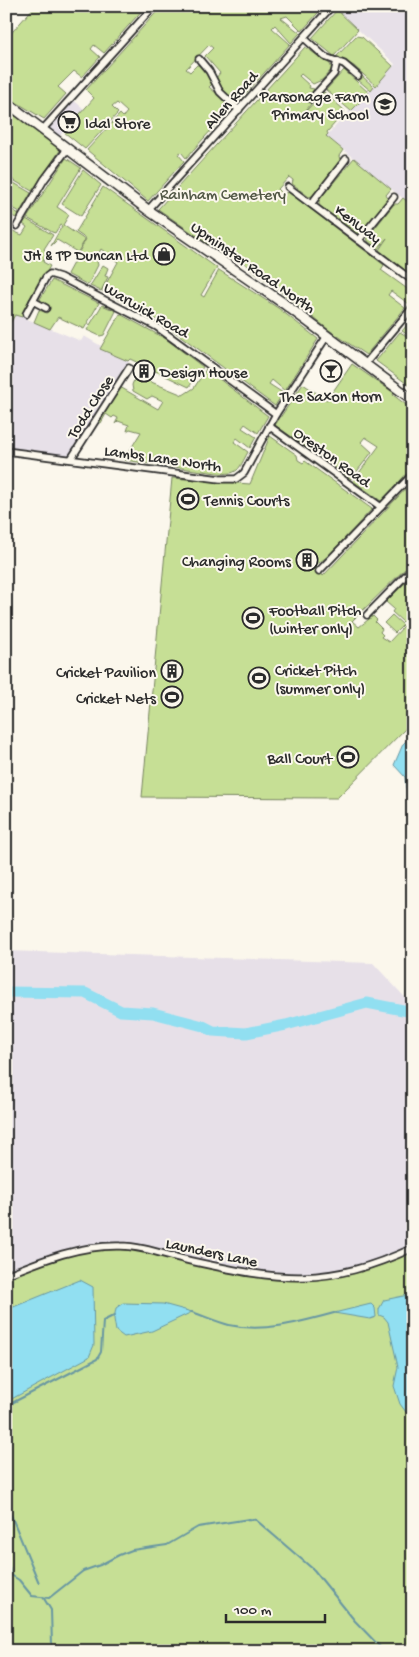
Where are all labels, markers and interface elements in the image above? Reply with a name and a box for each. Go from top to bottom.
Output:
street label: Allen Road [202,67,265,134]
place label: Parsonage Farm Primary School [259,89,370,126]
school or university icon: Parsonage Farm Primary School [373,92,397,116]
supermarket icon: Idal Store [57,110,81,134]
place label: Idal Store [85,116,151,135]
park label: Rainham Cemetery [160,187,286,206]
street label: Kenway [330,202,384,250]
street label: Upminster Road North [186,219,318,319]
shop icon: JH & TP Duncan Ltd [152,242,176,266]
place label: JH & TP Duncan Ltd [24,248,150,267]
street label: Warwick Road [99,280,193,345]
building icon: Design House [132,359,156,383]
bar icon: The Saxon Horn [319,359,343,383]
place label: Design House [159,365,248,384]
street label: Todd Close [64,372,120,444]
place label: The Saxon Horn [279,389,382,408]
street label: Oreston Road [289,425,374,494]
street label: Lambs Lane North [103,443,223,478]
sports icon: Tennis Courts [176,487,200,511]
place label: Tennis Courts [203,493,290,512]
building icon: Changing Rooms [295,548,319,572]
place label: Changing Rooms [182,554,292,573]
place label: Football Pitch (winter only) [268,603,362,640]
sports icon: Football Pitch (winter only) [241,606,265,630]
building icon: Cricket Pavilion [160,659,184,683]
place label: Cricket Pitch (summer only) [275,663,365,700]
place label: Cricket Pavilion [56,665,156,684]
sports icon: Cricket Pitch (summer only) [247,666,271,690]
sports icon: Cricket Nets [160,685,184,709]
place label: Cricket Nets [76,691,157,710]
sports icon: Ball Court [336,745,360,769]
place label: Ball Court [266,751,333,770]
street label: Launders Lane [164,1235,260,1274]
scale bar [226,1592,325,1624]
text: 100 m [233,1602,272,1620]

